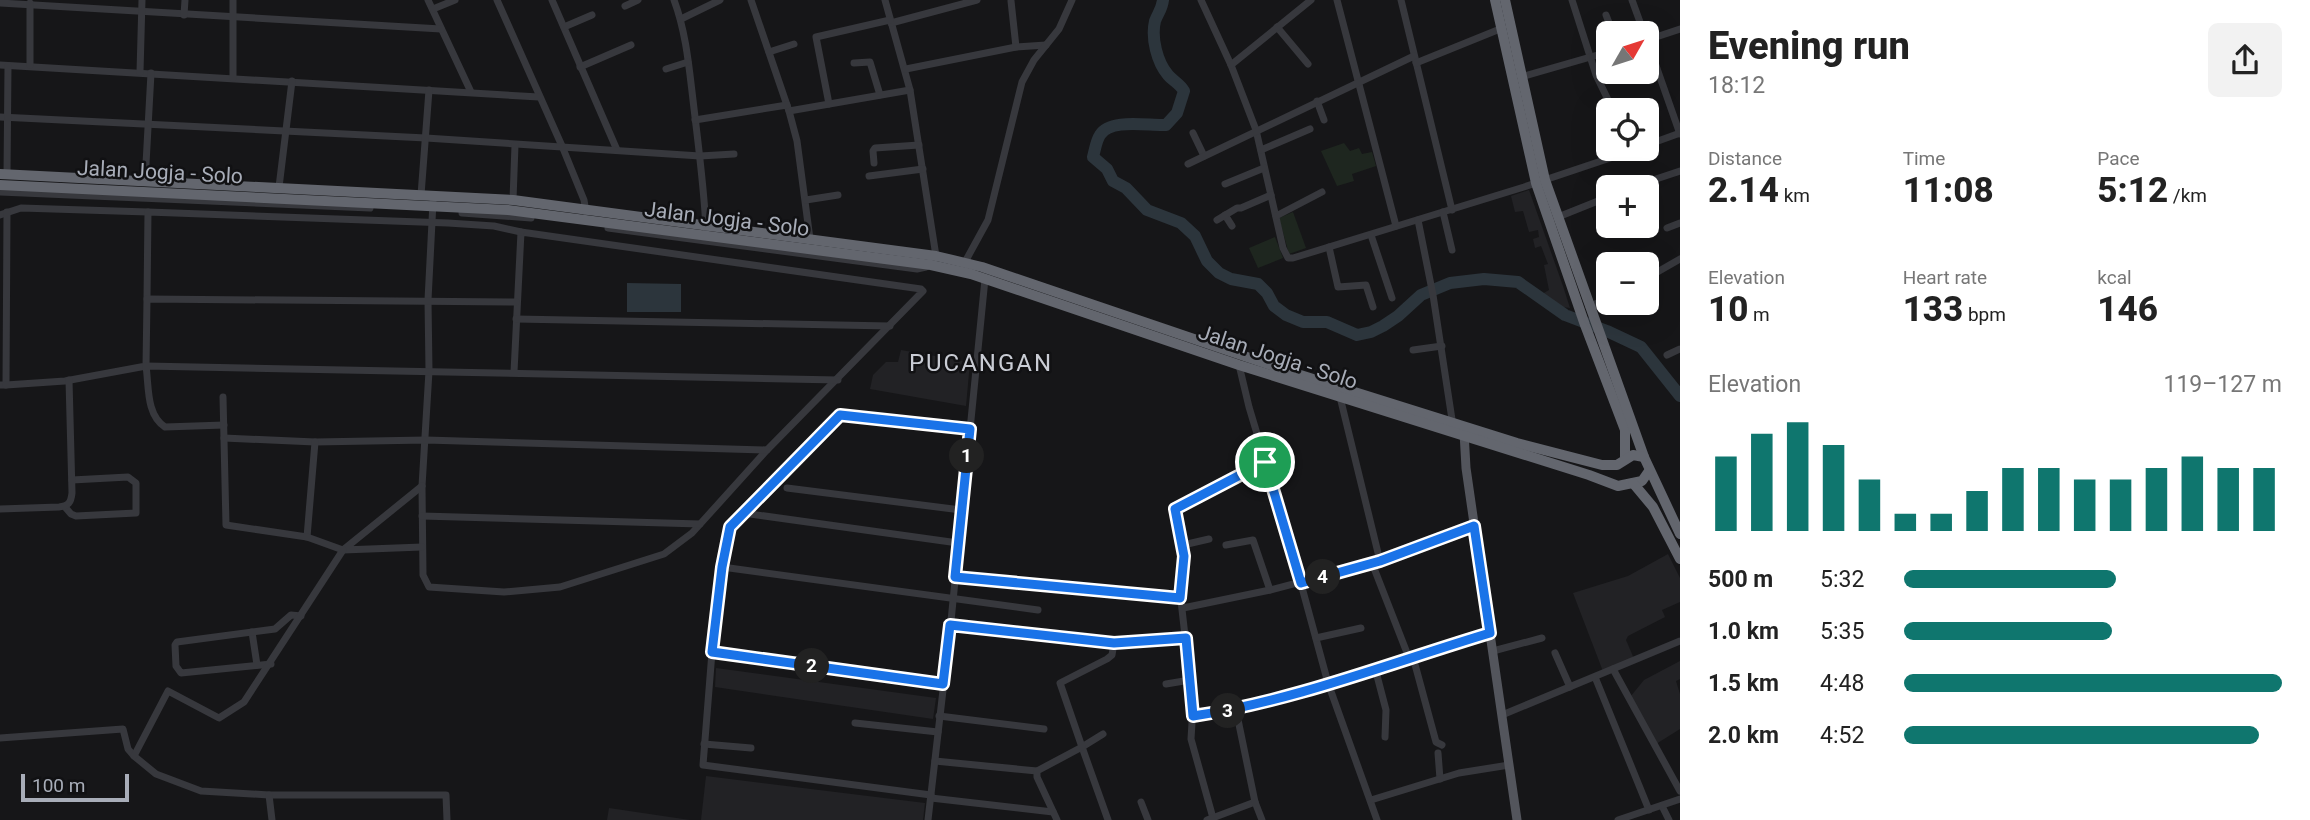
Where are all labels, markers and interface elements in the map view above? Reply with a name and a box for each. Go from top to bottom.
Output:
north arrow [1596,21,1659,84]
map controls [1596,21,1659,315]
button: share [2208,23,2282,97]
text: Evening run [1708,24,1910,68]
text: 18:12 [1708,72,1765,99]
button: locate [1596,98,1659,161]
text: Distance [1708,147,1782,170]
text: Time [1903,147,1945,170]
text: Pace [2097,147,2140,170]
street label: Jalan Jogja - Solo [77,156,243,188]
text: 2.14 [1708,170,1779,211]
text: 11:08 [1903,170,1994,211]
text: 5:12 [2097,170,2168,211]
button: + [1596,175,1659,238]
text: km [1779,184,1810,207]
text: /km [2168,184,2207,207]
street label: Jalan Jogja - Solo [643,197,811,241]
button: − [1596,252,1659,315]
text: Elevation [1708,266,1785,289]
text: Heart rate [1903,266,1987,289]
text: kcal [2097,266,2132,289]
text: 10 [1708,289,1748,330]
text: 133 [1903,289,1963,330]
text: 146 [2097,289,2158,330]
text: m [1748,303,1770,326]
text: bpm [1963,303,2006,326]
street label: Jalan Jogja - Solo [1195,320,1361,394]
district label: PUCANGAN [909,349,1053,377]
text: Elevation [1708,371,1801,398]
text: 119–127 m [2163,371,2282,398]
pin [1235,432,1295,492]
pin: 1 [950,438,984,474]
icon: arrive [1246,443,1284,481]
text: 1 [961,444,972,467]
pin: 4 [1306,560,1340,594]
text: 4 [1317,565,1328,588]
text: 500 m [1708,566,1773,593]
text: 5:32 [1820,566,1864,593]
text: 1.0 km [1708,618,1779,645]
text: 5:35 [1820,618,1864,645]
pin: 2 [794,648,830,684]
text: 2 [806,654,817,677]
text: 1.5 km [1708,670,1779,697]
text: 4:48 [1820,670,1864,697]
pin: 3 [1210,694,1246,728]
text: 3 [1222,699,1233,722]
text: 2.0 km [1708,722,1779,749]
text: 4:52 [1820,722,1864,749]
scale bar [21,771,130,803]
text: 100 m [32,774,85,797]

